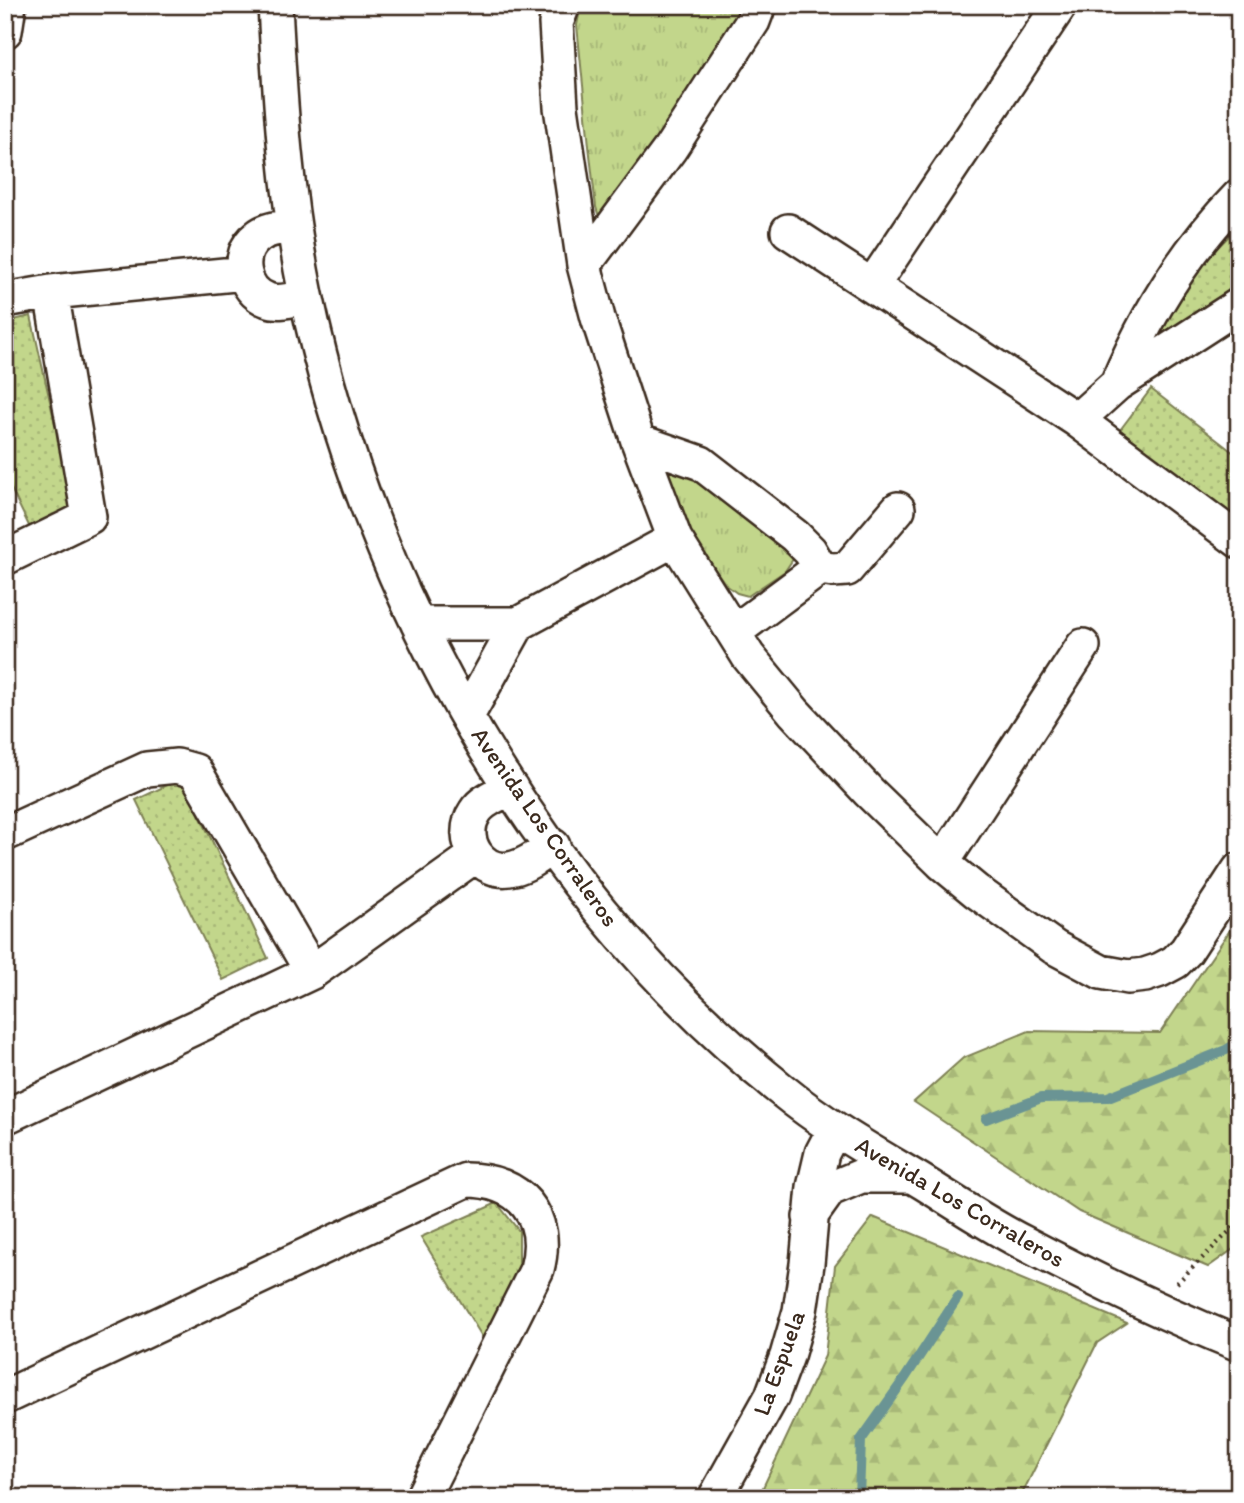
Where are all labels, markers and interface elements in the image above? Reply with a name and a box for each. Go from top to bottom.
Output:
street label: Avenida Los Corraleros [466,721,625,932]
street label: Avenida Los Corraleros [850,1130,1070,1273]
street label: La Espuela [746,1306,811,1419]

